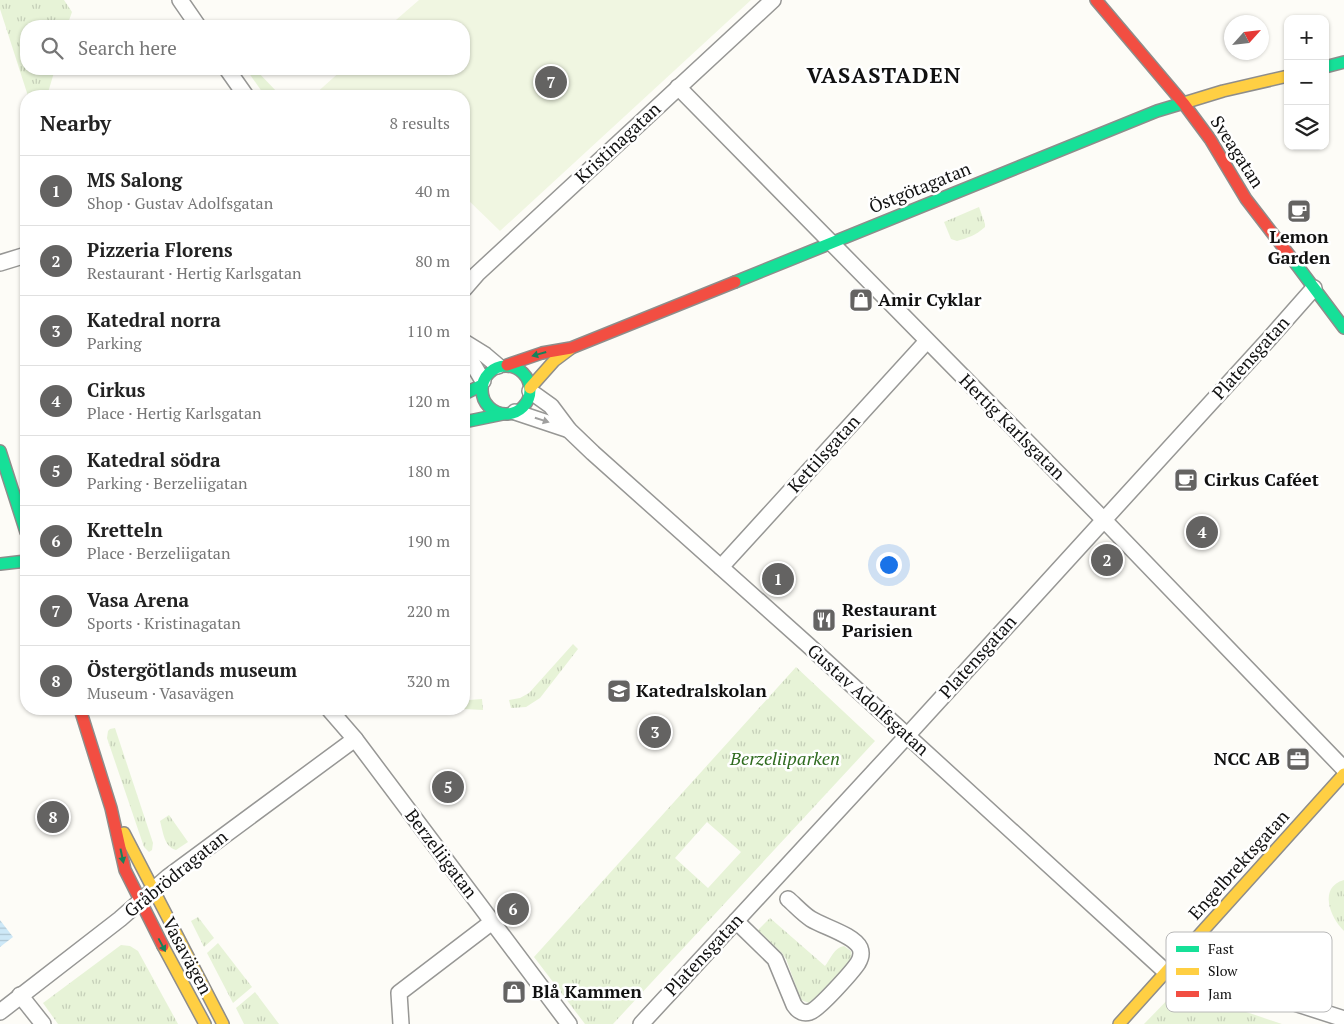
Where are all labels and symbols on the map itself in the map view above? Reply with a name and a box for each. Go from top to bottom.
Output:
north arrow [1224,15,1269,60]
district label: VASASTADEN [807,60,961,89]
pin: 7 [535,63,567,101]
street label: Kristinagatan [569,96,665,188]
street label: Sveagatan [1206,111,1270,192]
street label: Östgötagatan [865,156,974,218]
cafe icon: Lemon Garden [1286,198,1312,224]
place label: Lemon Garden [1268,224,1331,269]
shop icon: Amir Cyklar [848,287,874,313]
place label: Amir Cyklar [878,287,982,311]
street label: Platensgatan [1206,310,1294,404]
one-way arrow [531,351,546,359]
street label: Hertig Karlsgatan [954,368,1071,485]
street label: Kettilsgatan [782,409,865,497]
one-way arrow [535,417,550,425]
cafe icon: Cirkus Caféet [1173,467,1199,493]
place label: Cirkus Caféet [1204,467,1319,491]
pin: 4 [1186,513,1218,551]
pin: 2 [1091,541,1123,579]
your location [876,552,902,578]
pin: 1 [762,560,794,598]
place label: Restaurant Parisien [842,597,937,642]
restaurant icon: Restaurant Parisien [811,607,837,633]
street label: Platensgatan [933,609,1021,703]
street label: Gustav Adolfsgatan [803,638,935,761]
school or university icon: Katedralskolan [606,678,632,704]
place label: Katedralskolan [636,678,767,702]
pin: 3 [639,713,671,751]
park label: Berzeliiparken [729,746,840,770]
place label: NCC AB [1214,746,1280,770]
office icon: NCC AB [1285,746,1311,772]
pin: 5 [432,768,464,806]
pin: 8 [37,798,69,836]
street label: Berzeliigatan [400,804,483,903]
street label: Engelbrektsgatan [1183,804,1294,924]
street label: Gråbrödragatan [119,824,232,922]
one-way arrow [118,848,126,863]
pin: 6 [497,890,529,928]
street label: Platensgatan [659,908,748,1001]
street label: Vasavägen [158,913,218,999]
legend [1166,932,1332,1012]
one-way arrow [158,938,166,952]
text: Fast [1208,939,1235,958]
text: Slow [1208,961,1238,980]
shop icon: Blå Kammen [501,979,527,1005]
place label: Blå Kammen [532,979,642,1003]
text: Jam [1208,984,1232,1003]

